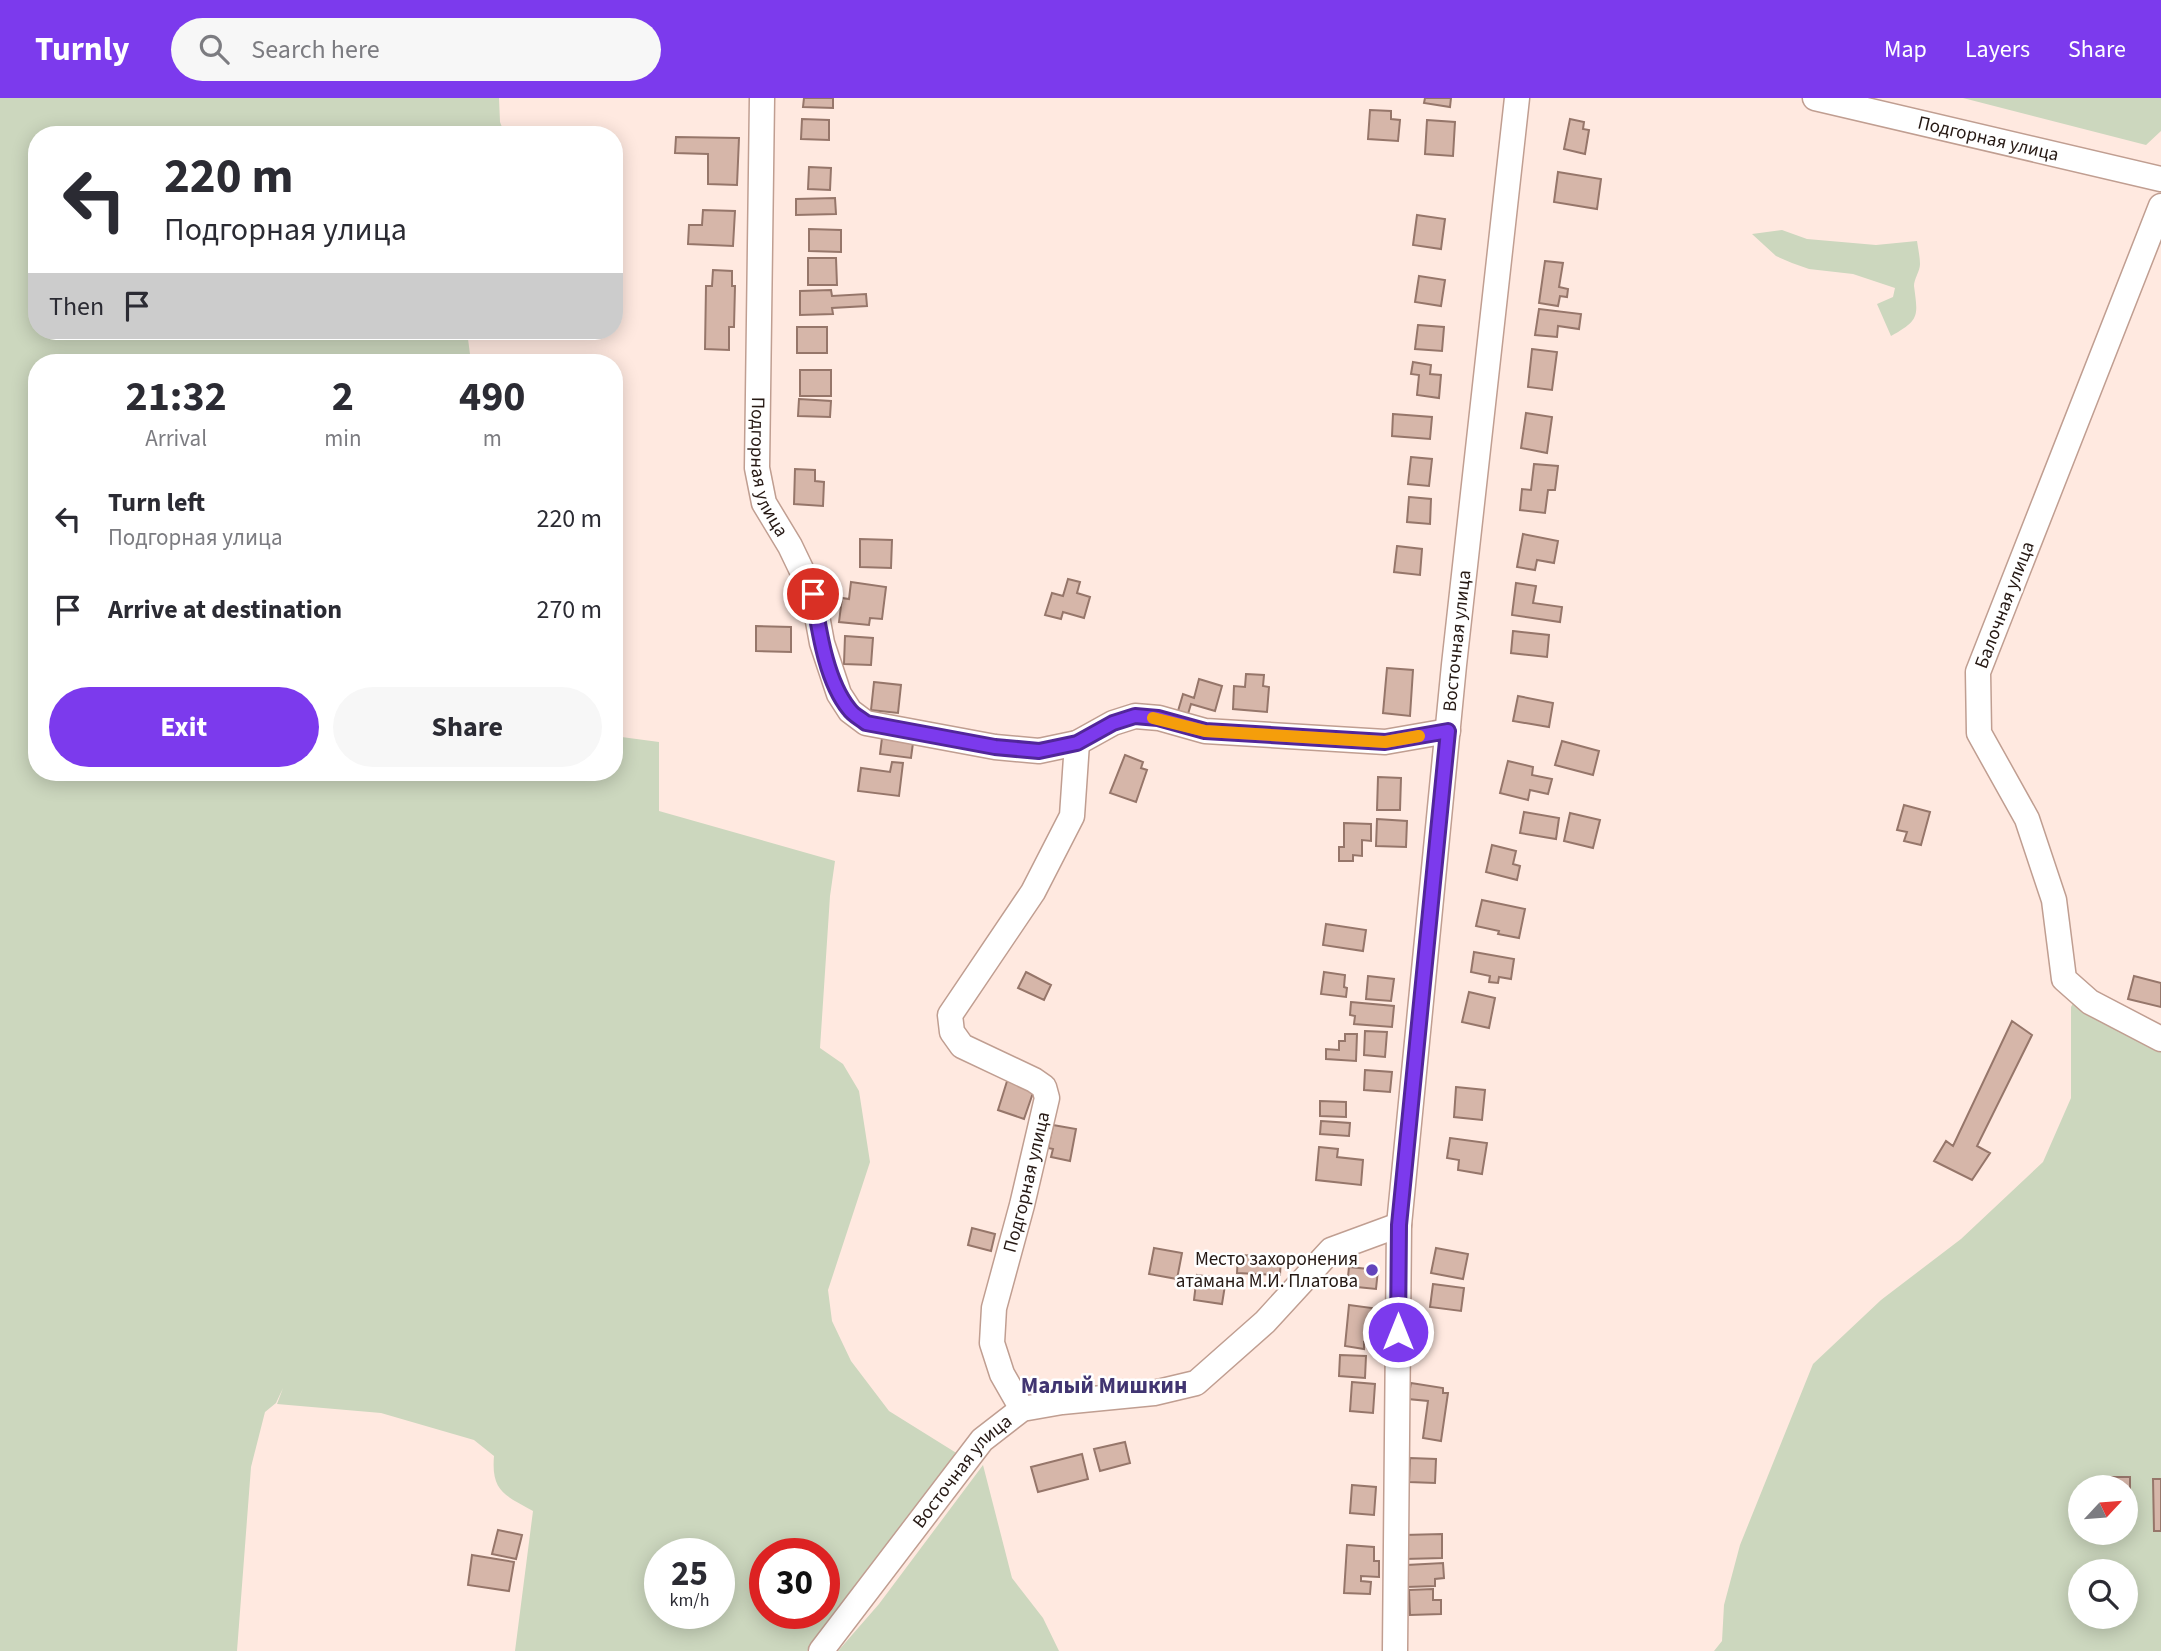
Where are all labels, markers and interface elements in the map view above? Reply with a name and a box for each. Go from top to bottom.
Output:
search box [171,18,661,81]
text: Turnly [35,26,129,73]
icon: search [195,30,233,68]
text: Search here [251,31,380,68]
text: Map [1884,32,1927,67]
text: Layers [1965,32,2030,67]
text: Share [2068,32,2126,67]
street label: Подгорная улица [1915,109,2062,168]
text: 220 m [164,142,293,212]
icon: left [49,154,140,245]
text: Подгорная улица [164,207,407,253]
icon: arrive [118,287,156,325]
text: Then [49,288,104,325]
text: 21:32 [125,367,227,427]
text: 2 [332,367,354,427]
text: 490 [459,367,526,427]
street label: Подгорная улица [744,397,795,542]
text: Arrival [145,422,207,455]
text: min [324,422,362,455]
text: m [483,422,502,455]
text: Turn left [108,484,205,521]
icon: left [49,500,87,538]
text: 220 m [536,500,602,537]
text: Подгорная улица [108,521,283,554]
street label: Балочная улица [1968,537,2042,673]
pin [783,564,843,624]
street label: Восточная улица [1436,569,1478,713]
icon: arrive [794,575,832,613]
icon: arrive [49,591,87,629]
text: Arrive at destination [108,591,342,628]
text: 270 m [536,591,602,628]
button: Exit [49,687,319,767]
button: Share [333,687,602,767]
street label: Подгорная улица [996,1109,1057,1256]
place label: Место захоронения атамана М.И. Платова [1176,1246,1358,1295]
marker: Место захоронения атамана М.И. Платова [1364,1262,1380,1278]
position arrow [1361,1295,1435,1369]
district label: Малый Мишкин [1021,1369,1187,1402]
street label: Восточная улица [906,1408,1018,1534]
north arrow [2068,1475,2138,1545]
map controls [2068,1475,2138,1629]
speed limit sign: 30 [749,1538,840,1629]
text: 25 [671,1549,708,1599]
button: search [2068,1559,2138,1629]
text: km/h [670,1588,709,1613]

